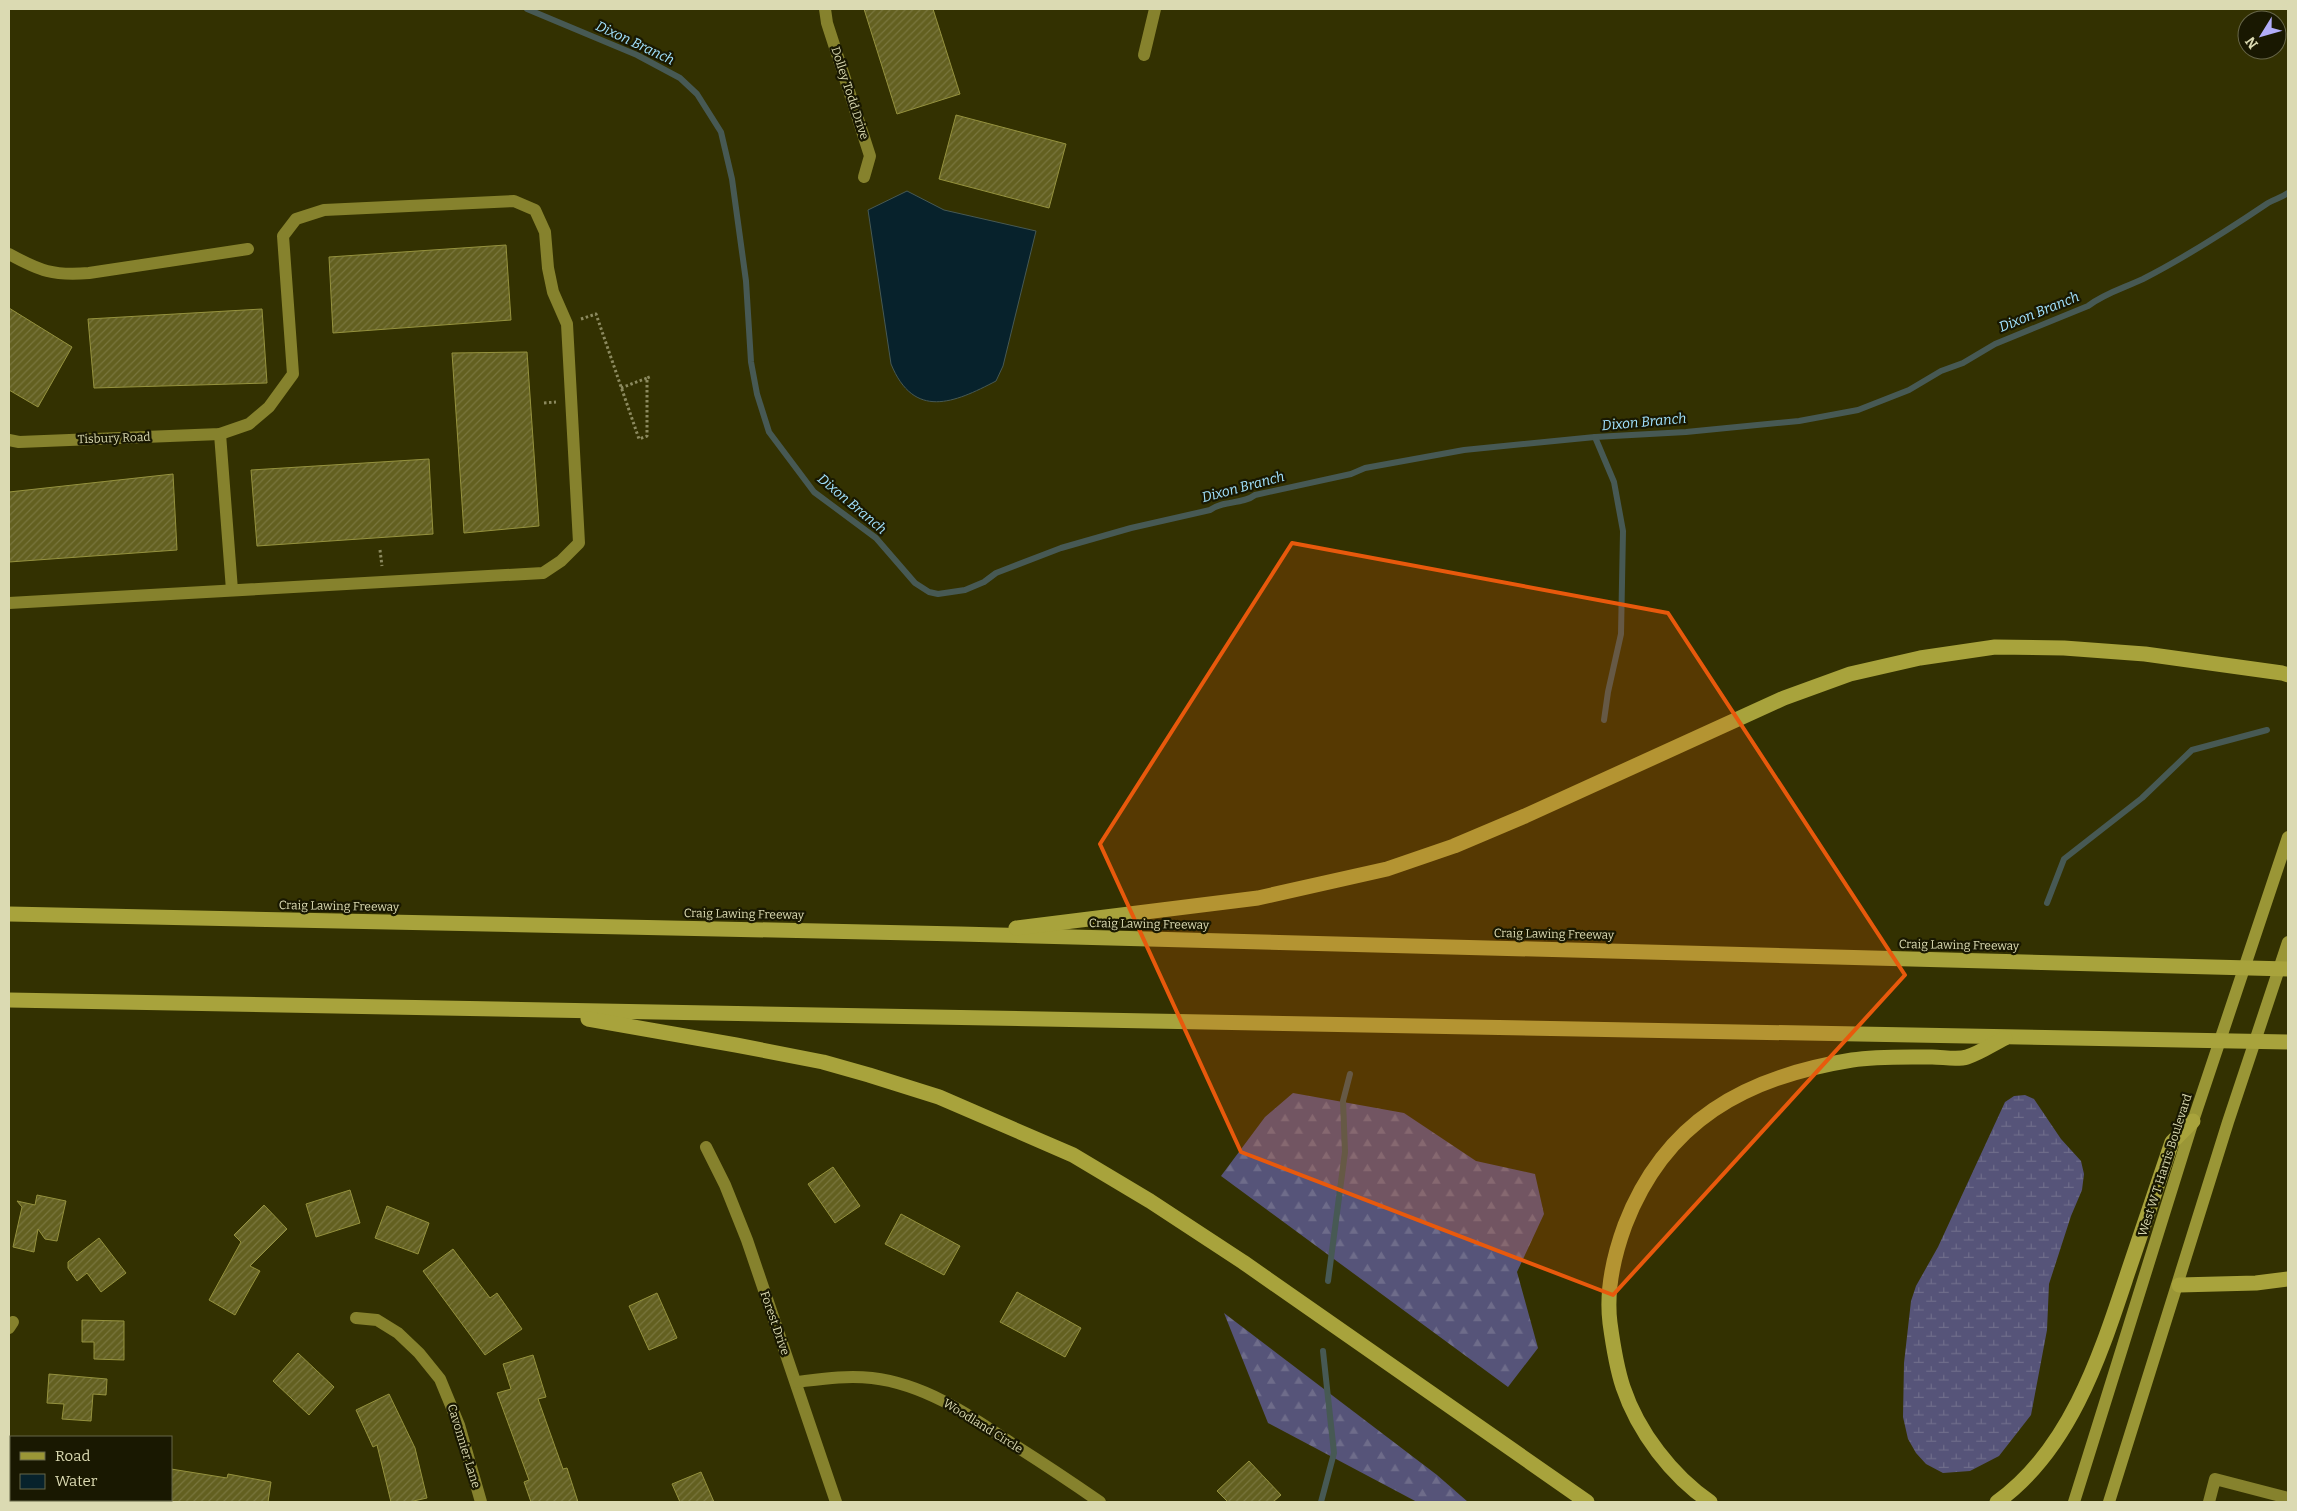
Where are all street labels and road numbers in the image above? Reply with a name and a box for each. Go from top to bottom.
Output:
street label: Dolley Todd Drive [828,45,872,141]
street label: Tisbury Road [77,430,151,446]
street label: Craig Lawing Freeway [279,898,400,914]
street label: Craig Lawing Freeway [684,906,805,922]
street label: Craig Lawing Freeway [1089,916,1210,932]
street label: Craig Lawing Freeway [1494,926,1615,942]
street label: Craig Lawing Freeway [1899,937,2020,953]
street label: West W T Harris Boulevard [2135,1092,2195,1238]
street label: Forest Drive [758,1289,792,1357]
street label: Woodland Circle [941,1396,1025,1456]
street label: Cavonnier Lane [445,1402,483,1490]

